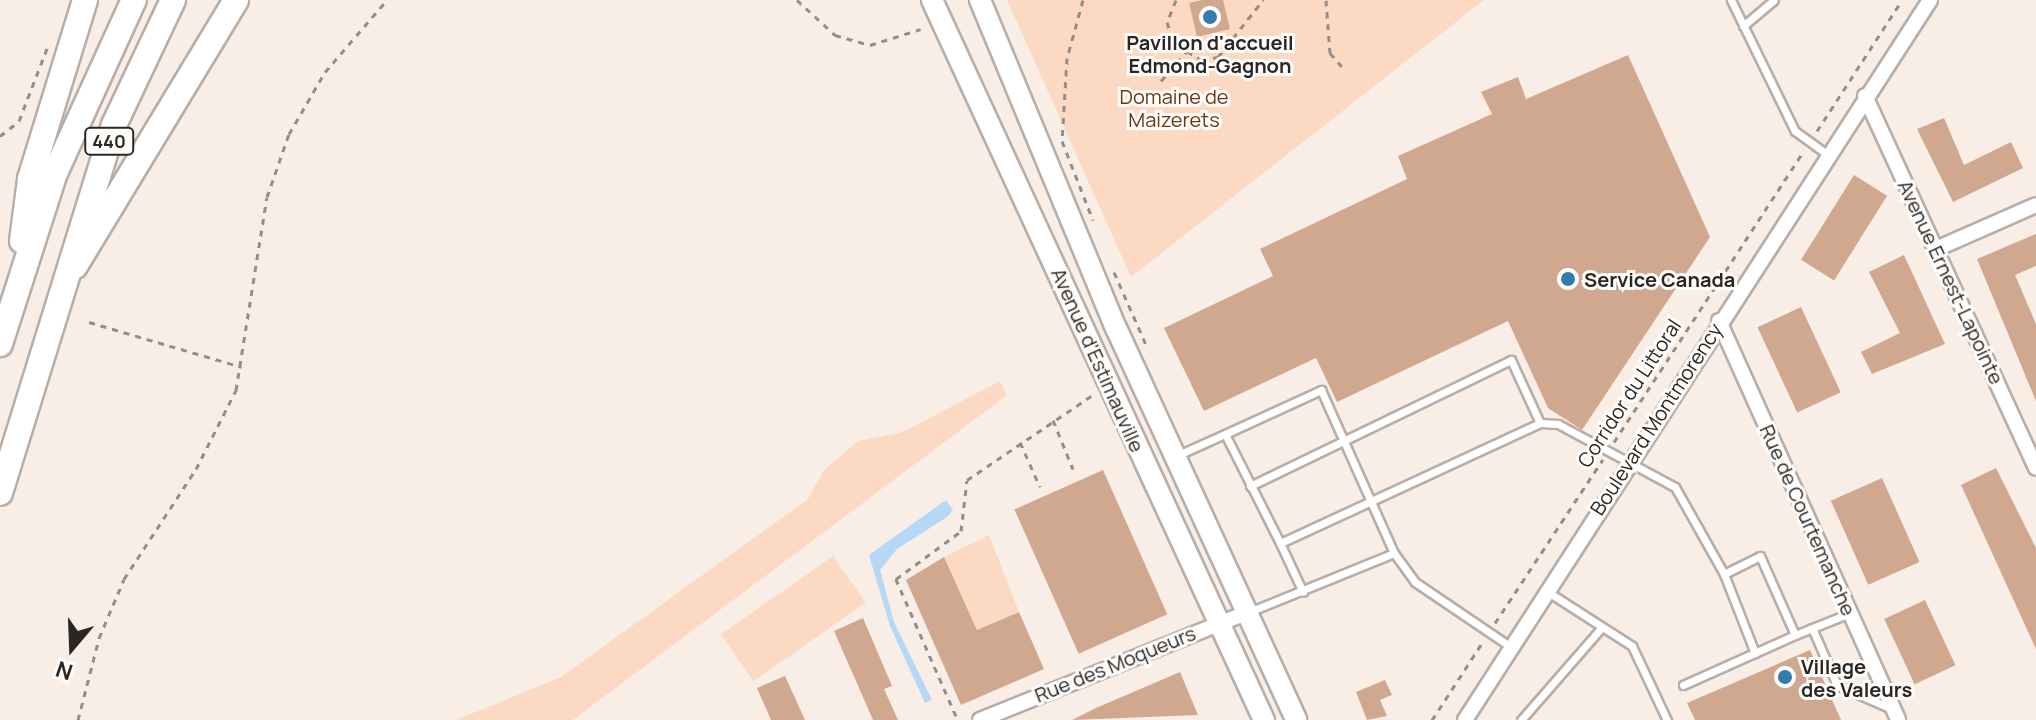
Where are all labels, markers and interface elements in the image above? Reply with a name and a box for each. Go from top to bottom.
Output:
marker: Pavillon d'accueil Edmond-Gagnon [1201,8,1219,26]
place label: Pavillon d'accueil Edmond-Gagnon [1126,30,1294,77]
park label: Domaine de Maizerets [1119,84,1229,131]
road number: 440 [83,127,135,155]
street label: Avenue Ernest-Lapointe [1893,176,2009,388]
street label: Avenue d'Estimauville [1047,264,1149,456]
place label: Service Canada [1584,267,1735,291]
marker: Service Canada [1559,270,1577,288]
street label: Corridor du Littoral [1572,314,1686,472]
street label: Boulevard Montmorency [1585,318,1727,520]
street label: Rue de Courtemanche [1755,421,1861,619]
north arrow [32,608,112,688]
street label: Rue des Moqueurs [1031,621,1199,707]
text: N [52,654,77,687]
place label: Village des Valeurs [1801,654,1912,701]
marker: Village des Valeurs [1776,668,1794,686]

